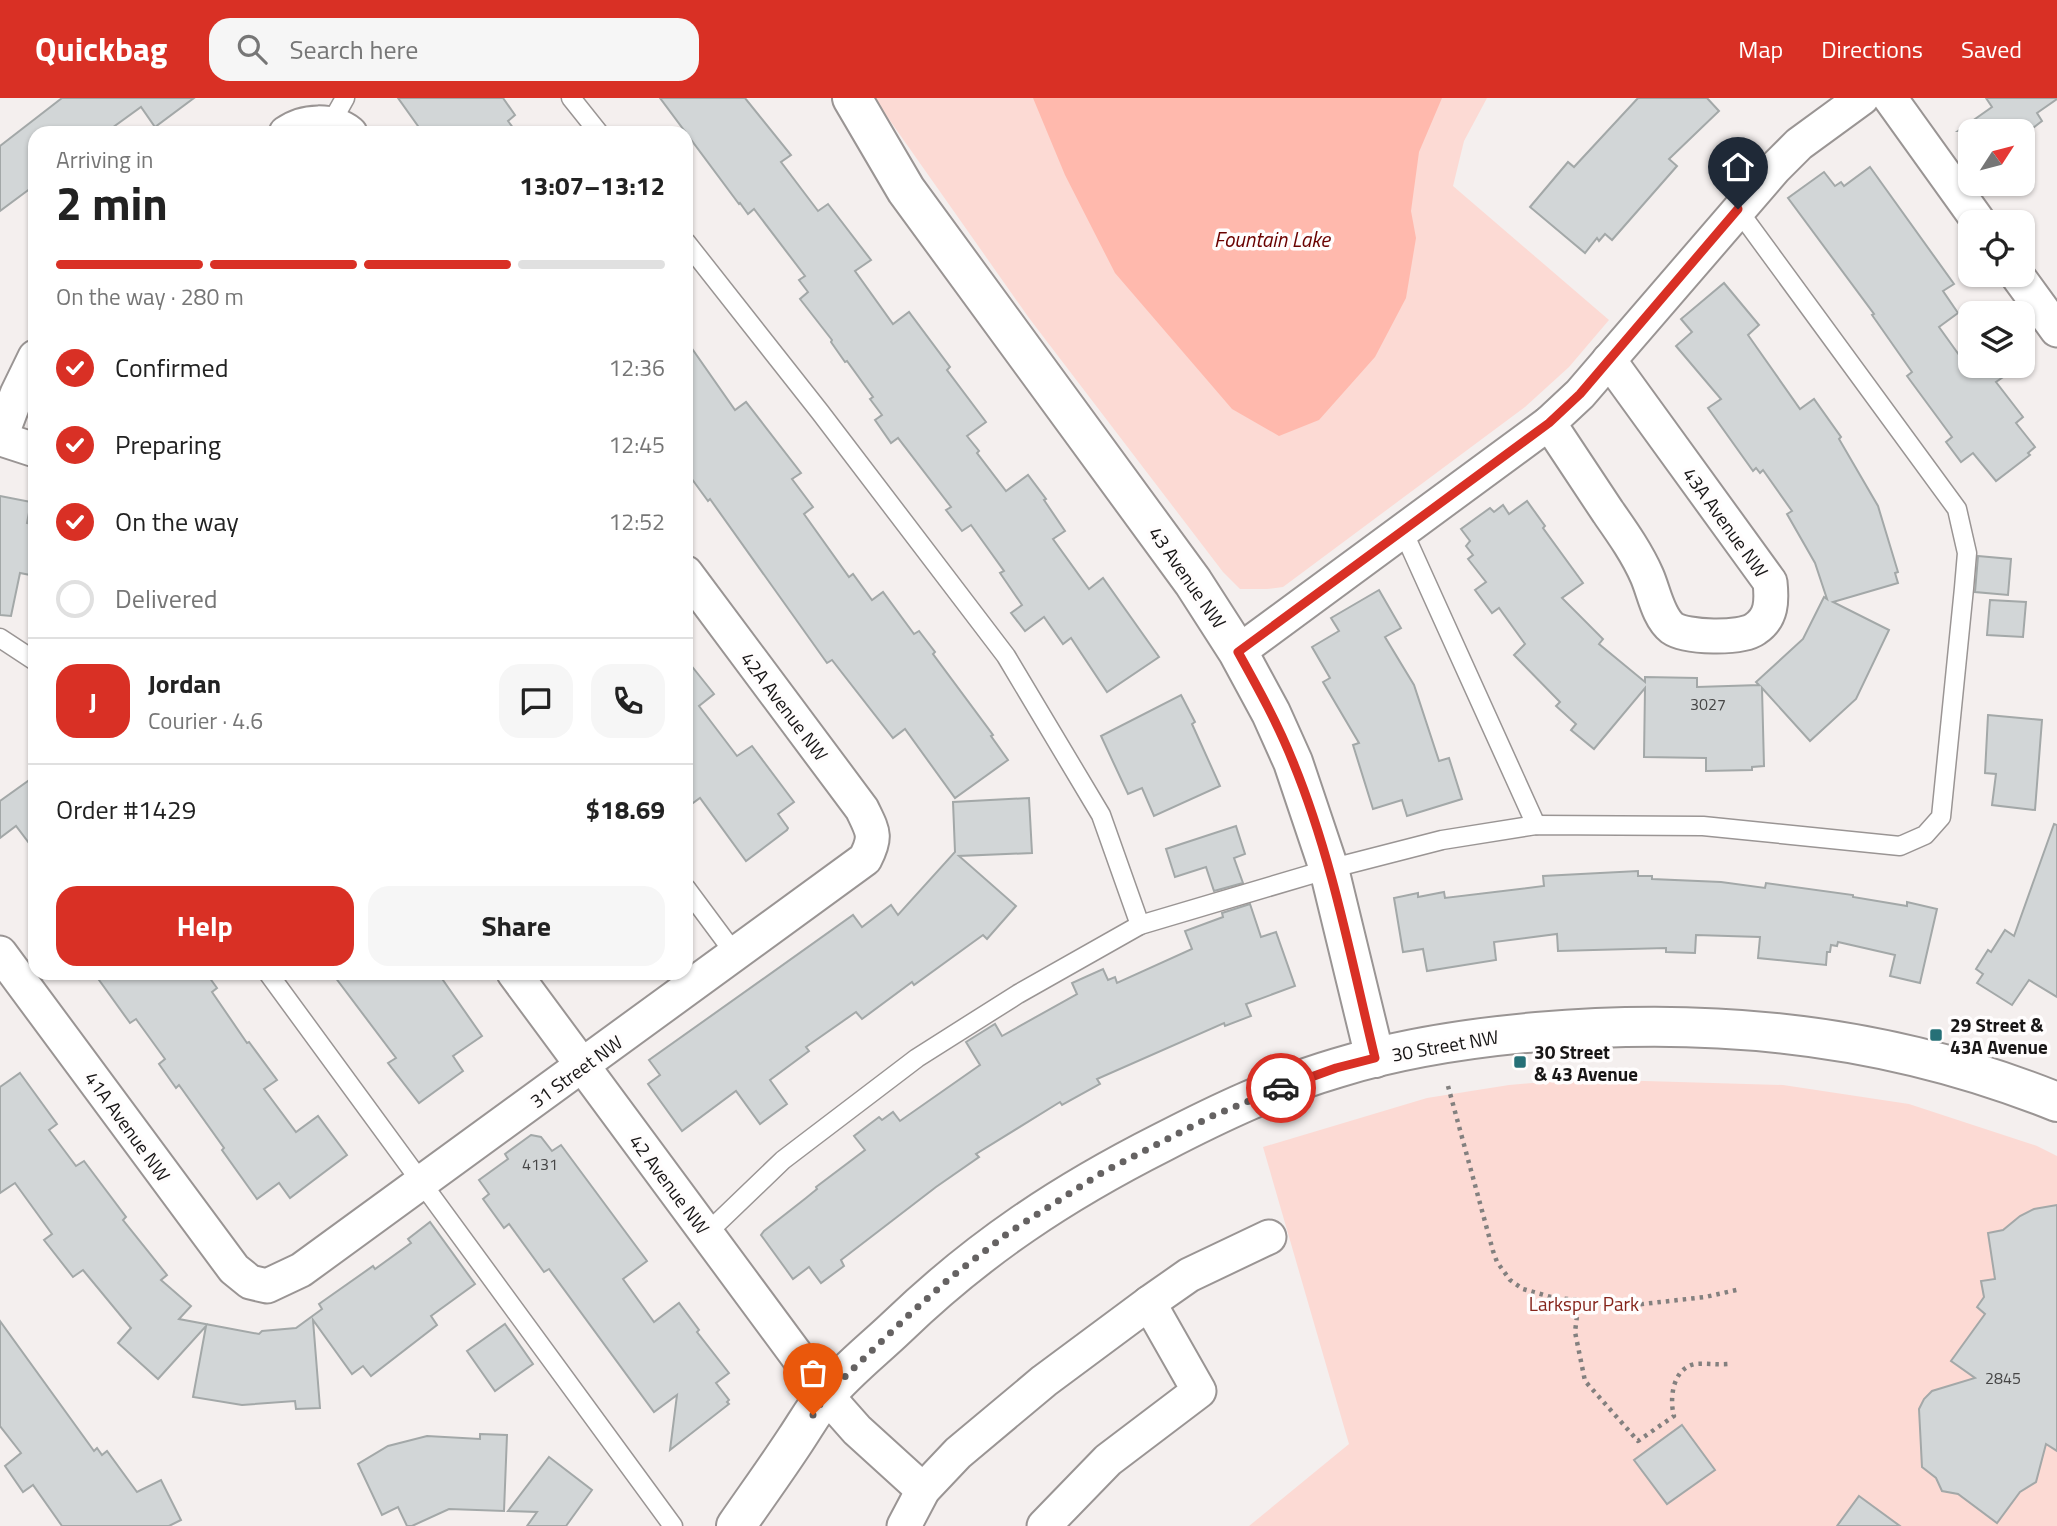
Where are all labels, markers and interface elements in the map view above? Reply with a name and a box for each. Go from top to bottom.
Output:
search box [209,18,699,81]
text: Quickbag [35,24,167,74]
icon: search [233,30,271,68]
text: Search here [289,30,418,69]
text: Map [1738,31,1783,67]
text: Directions [1821,31,1923,67]
text: Saved [1961,31,2022,67]
north arrow [1958,119,2035,196]
map controls [1958,119,2035,378]
pin [1708,137,1768,209]
text: Arriving in [56,142,153,177]
icon: home [1719,148,1757,186]
text: 13:07–13:12 [519,166,665,205]
text: 2 min [56,168,168,238]
button: locate [1958,210,2035,287]
water label: Fountain Lake [1214,223,1331,255]
text: On the way · 280 m [56,279,244,314]
button: layers [1958,301,2035,378]
text: Confirmed [115,348,229,387]
icon: check [56,349,94,387]
text: 12:36 [608,350,665,385]
text: Preparing [115,425,221,464]
icon: check [56,426,94,464]
text: 12:45 [608,427,665,462]
street label: 43A Avenue NW [1676,461,1776,583]
text: On the way [115,502,239,541]
icon: check [56,503,94,541]
text: 12:52 [608,504,665,539]
street label: 43 Avenue NW [1142,520,1234,634]
text: Delivered [115,579,218,618]
street label: 42A Avenue NW [734,645,836,767]
text: Jordan [148,664,221,703]
button: chat [499,664,573,738]
button: phone [591,664,665,738]
text: J [89,682,97,721]
house number: 3027 [1690,692,1726,716]
text: Courier · 4.6 [148,703,263,738]
text: Order #1429 [56,790,196,829]
text: $18.69 [586,790,665,829]
button: Help [56,886,354,966]
button: Share [368,886,665,966]
place label: 29 Street & 43A Avenue [1950,1010,2048,1061]
street label: 30 Street NW [1389,1021,1501,1069]
street label: 31 Street NW [524,1027,628,1115]
marker: 29 Street & 43A Avenue [1928,1027,1944,1043]
place label: 30 Street & 43 Avenue [1534,1037,1638,1088]
courier [1246,1053,1316,1123]
marker: 30 Street & 43 Avenue [1512,1054,1528,1070]
street label: 41A Avenue NW [78,1065,178,1187]
icon: car [1262,1069,1300,1107]
street label: 42 Avenue NW [623,1128,717,1240]
house number: 4131 [522,1152,558,1176]
park label: Larkspur Park [1529,1289,1639,1318]
pin [783,1343,843,1415]
icon: bag [794,1354,832,1392]
house number: 2845 [1985,1366,2021,1390]

